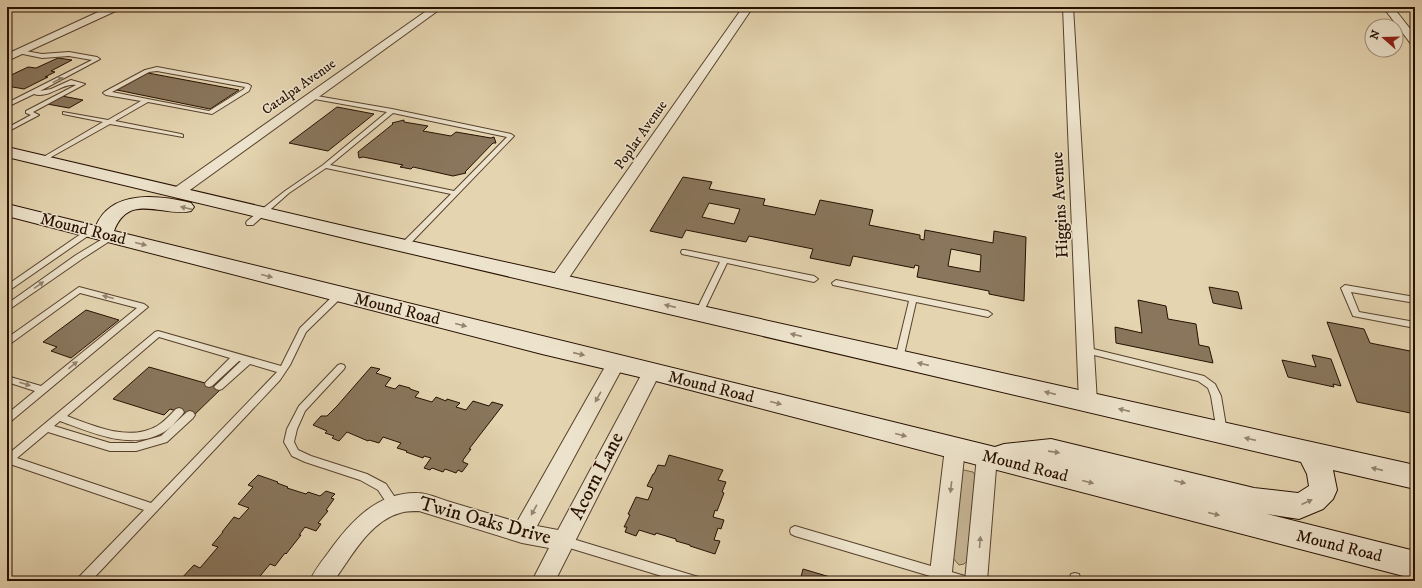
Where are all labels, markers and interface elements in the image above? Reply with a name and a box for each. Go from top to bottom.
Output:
north arrow [1364,18,1404,58]
text: N [1367,28,1384,42]
street label: Catalpa Avenue [259,55,340,119]
one-way arrow [52,77,64,83]
street label: Poplar Avenue [611,97,672,173]
street label: Higgins Avenue [1046,151,1074,259]
one-way arrow [180,204,192,210]
street label: Mound Road [38,208,129,250]
one-way arrow [135,241,147,247]
one-way arrow [261,273,273,279]
one-way arrow [34,281,44,289]
street label: Mound Road [352,288,443,330]
one-way arrow [101,294,114,300]
one-way arrow [663,303,676,309]
one-way arrow [455,322,467,328]
one-way arrow [790,332,803,338]
one-way arrow [573,351,585,357]
one-way arrow [67,361,78,370]
one-way arrow [917,361,929,367]
street label: Mound Road [666,366,757,408]
one-way arrow [19,382,31,388]
one-way arrow [1044,390,1056,396]
one-way arrow [594,391,601,403]
one-way arrow [770,400,782,406]
one-way arrow [1117,407,1129,413]
street label: Acorn Lane [564,428,630,524]
one-way arrow [895,432,907,438]
one-way arrow [1244,436,1256,442]
street label: Mound Road [980,445,1071,487]
one-way arrow [1047,449,1060,455]
one-way arrow [1371,465,1383,471]
one-way arrow [1083,479,1095,485]
one-way arrow [1174,479,1186,485]
one-way arrow [948,481,954,493]
street label: Twin Oaks Drive [416,491,554,551]
one-way arrow [1301,499,1313,505]
one-way arrow [531,505,538,516]
one-way arrow [1209,511,1221,517]
street label: Mound Road [1294,525,1385,567]
one-way arrow [976,536,983,548]

